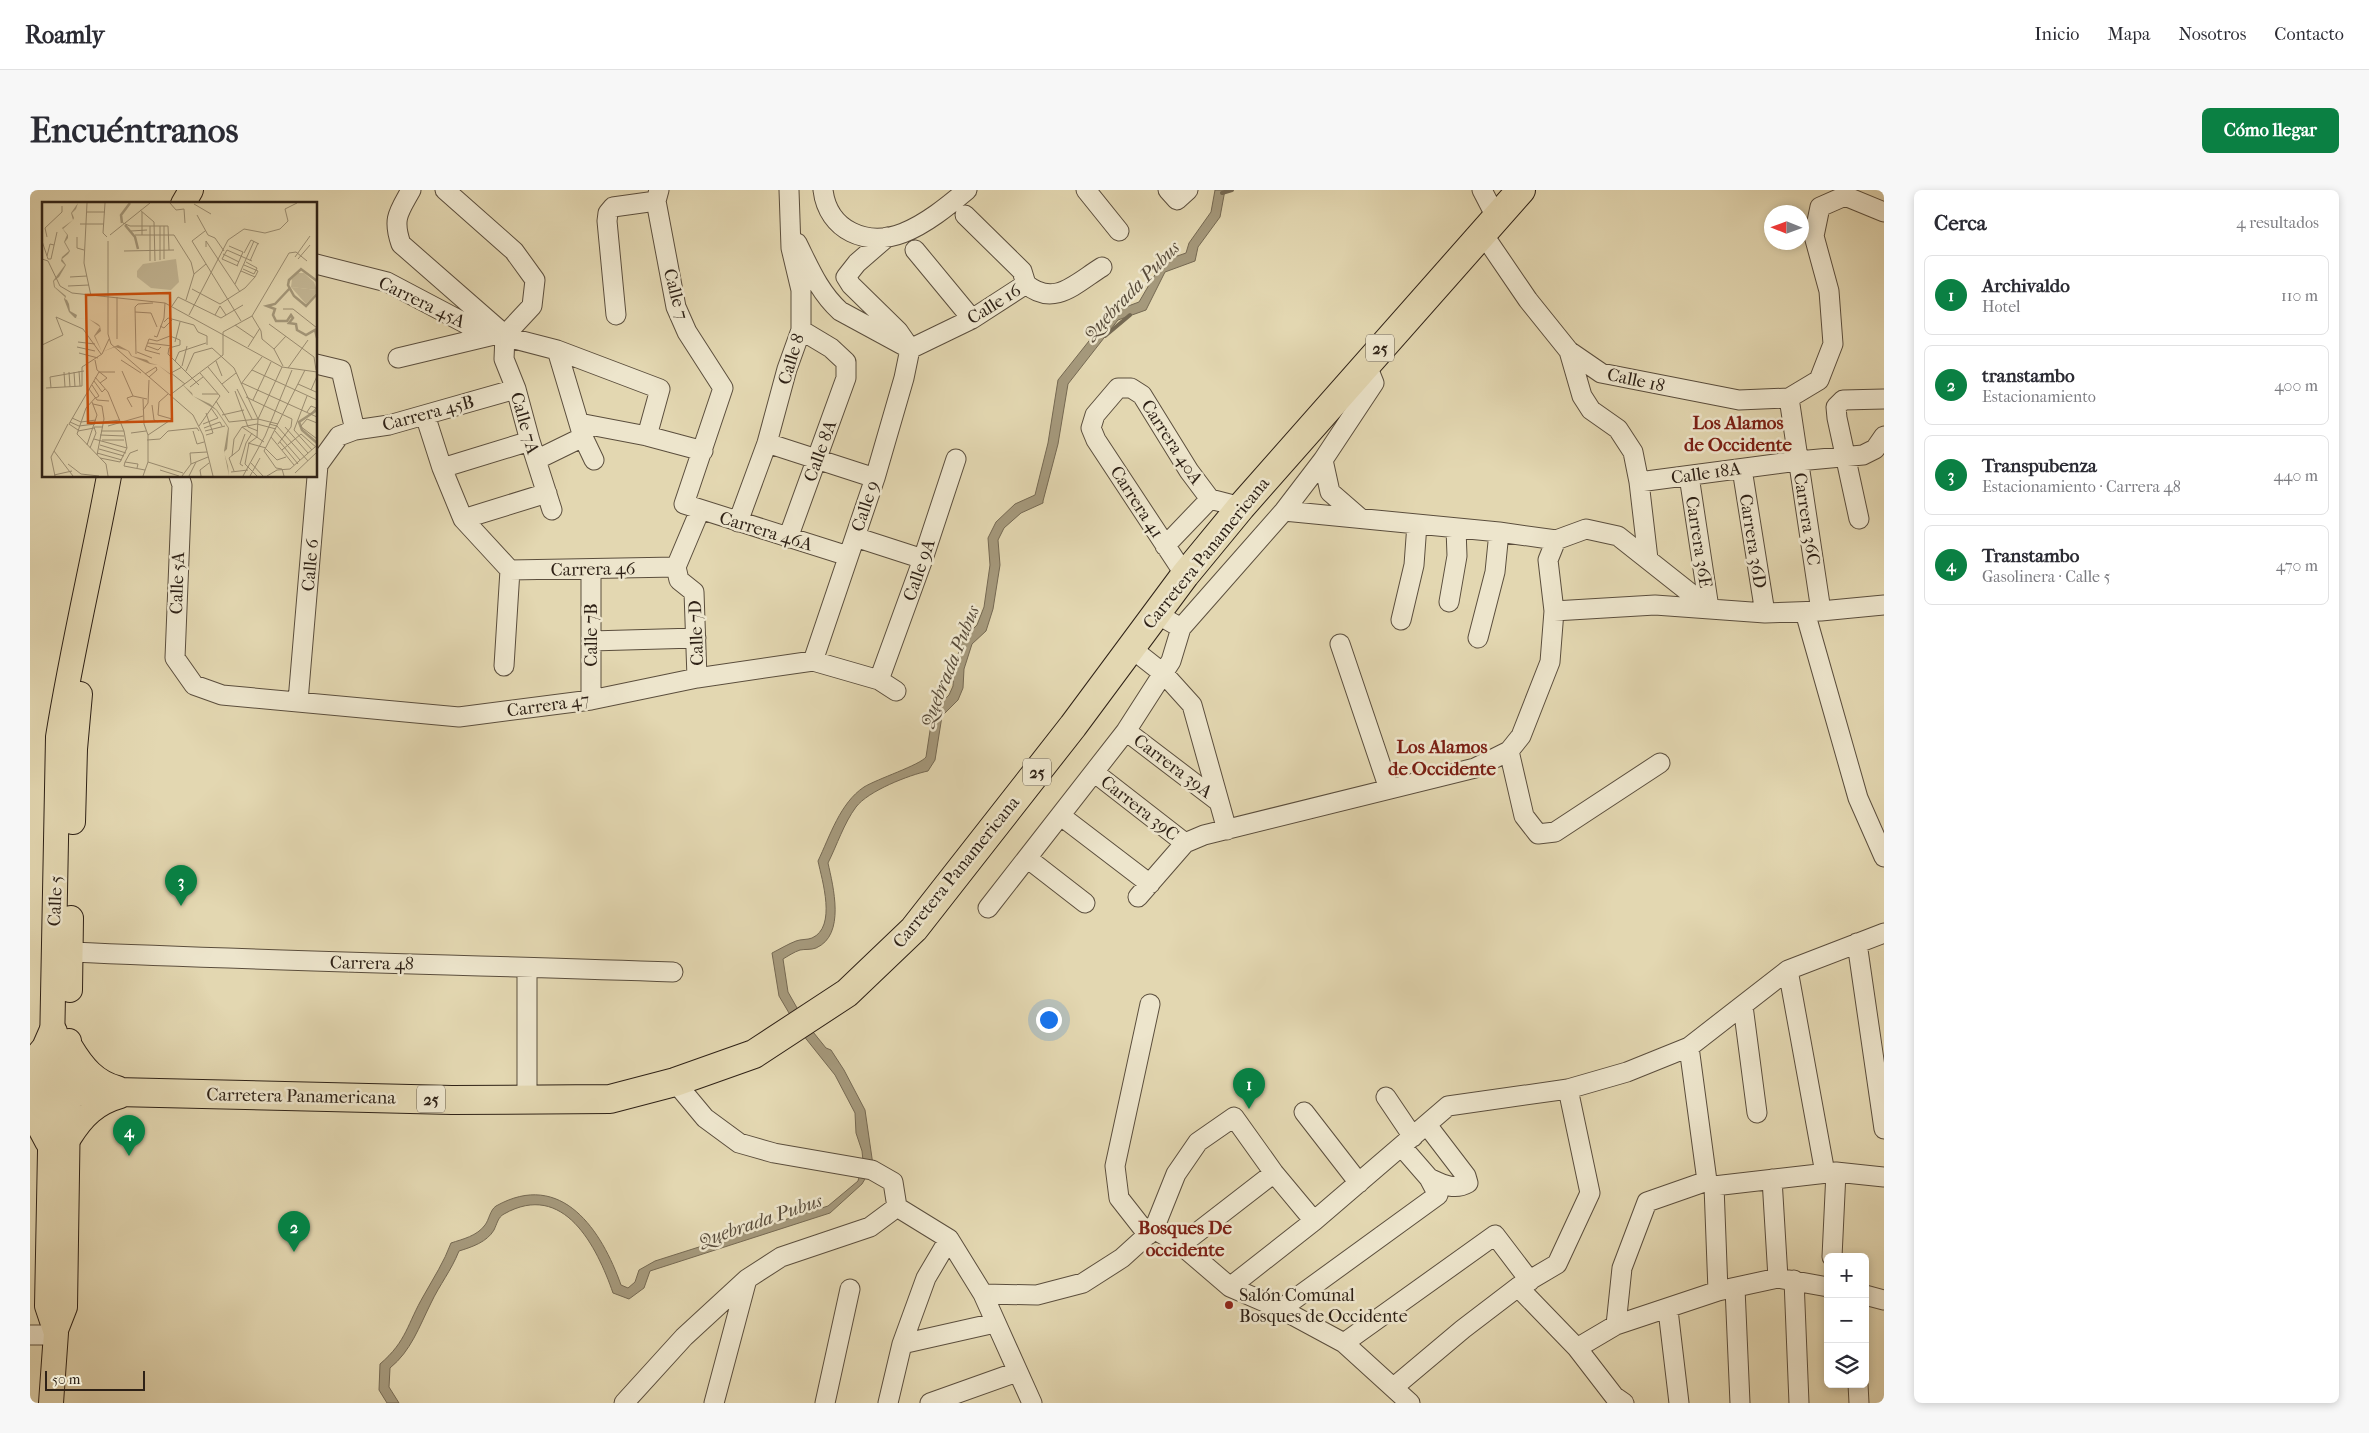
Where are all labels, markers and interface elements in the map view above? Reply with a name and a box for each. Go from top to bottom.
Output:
text: Roamly [25,21,104,49]
text: Inicio [2035,24,2080,45]
text: Mapa [2108,24,2150,45]
text: Nosotros [2178,24,2246,45]
text: Contacto [2274,24,2344,45]
button: Cómo llegar [2202,108,2339,153]
text: Encuéntranos [30,110,238,151]
inset map [42,202,318,478]
north arrow [1764,205,1809,250]
text: Cerca [1934,211,1986,235]
text: 4 resultados [2236,213,2319,232]
water label: Quebrada Pubus [1078,236,1185,345]
street label: Calle 7 [659,266,692,322]
street label: Carrera 45A [375,272,469,333]
text: Archivaldo [1982,275,2070,297]
street label: Calle 16 [964,280,1025,329]
text: 1 [1948,286,1954,305]
text: 110 m [2281,286,2318,305]
text: Hotel [1982,297,2020,316]
street label: Calle 8 [774,331,809,387]
road number: 25 [1366,334,1394,362]
street label: Calle 18 [1605,364,1667,397]
text: transtambo [1982,365,2075,387]
text: 2 [1947,376,1955,395]
text: 400 m [2274,376,2318,395]
text: Estacionamiento [1982,387,2096,406]
street label: Calle 7A [506,390,543,457]
street label: Carrera 45B [380,391,476,436]
street label: Carrera 40A [1136,396,1207,489]
district label: Los Alamos de Occidente [1684,412,1793,456]
street label: Calle 8A [800,417,841,485]
text: Transpubenza [1982,455,2097,477]
street label: Calle 18A [1670,458,1743,489]
street label: Carrera 41 [1106,462,1168,542]
text: 3 [1948,466,1954,485]
text: 440 m [2273,466,2318,485]
street label: Carrera 36C [1789,471,1824,567]
street label: Carretera Panamericana [1139,473,1274,633]
text: Estacionamiento · Carrera 48 [1982,477,2181,496]
street label: Calle 9 [847,478,884,534]
street label: Carrera 36D [1735,492,1770,590]
street label: Carrera 36E [1681,495,1716,589]
street label: Carrera 46A [717,507,815,556]
street label: Calle 9A [899,536,940,604]
street label: Calle 6 [298,538,323,592]
text: Transtambo [1982,545,2079,567]
street label: Calle 5A [166,551,189,615]
text: 4 [1946,556,1956,575]
text: 470 m [2276,556,2318,575]
street label: Carrera 46 [550,558,636,581]
text: Gasolinera · Calle 5 [1982,567,2110,586]
street label: Calle 7D [685,600,708,666]
water label: Quebrada Pubus [915,601,985,731]
street label: Calle 7B [581,603,602,667]
street label: Carrera 47 [505,689,591,722]
street label: Carrera 39A [1129,730,1216,803]
district label: Los Alamos de Occidente [1388,736,1497,780]
road number: 25 [1023,758,1051,786]
street label: Carrera 39C [1096,771,1183,845]
street label: Carretera Panamericana [889,792,1024,952]
pin: 3 [165,865,197,906]
street label: Calle 5 [44,875,67,927]
street label: Carrera 48 [330,952,414,975]
your location [1036,1007,1062,1033]
pin: 1 [1233,1068,1265,1109]
street label: Carretera Panamericana [206,1084,396,1109]
road number: 25 [417,1086,445,1112]
pin: 4 [113,1115,145,1156]
water label: Quebrada Pubus [695,1189,826,1253]
pin: 2 [278,1211,310,1252]
district label: Bosques De occidente [1138,1217,1233,1261]
map controls [1824,1253,1869,1388]
button: + [1824,1253,1869,1298]
place label: Salón Comunal Bosques de Occidente [1239,1285,1408,1327]
button: − [1824,1298,1869,1343]
marker: Salón Comunal Bosques de Occidente [1223,1299,1235,1311]
button: layers [1824,1343,1869,1388]
scale bar [45,1368,145,1391]
text: 50 m [52,1371,80,1388]

